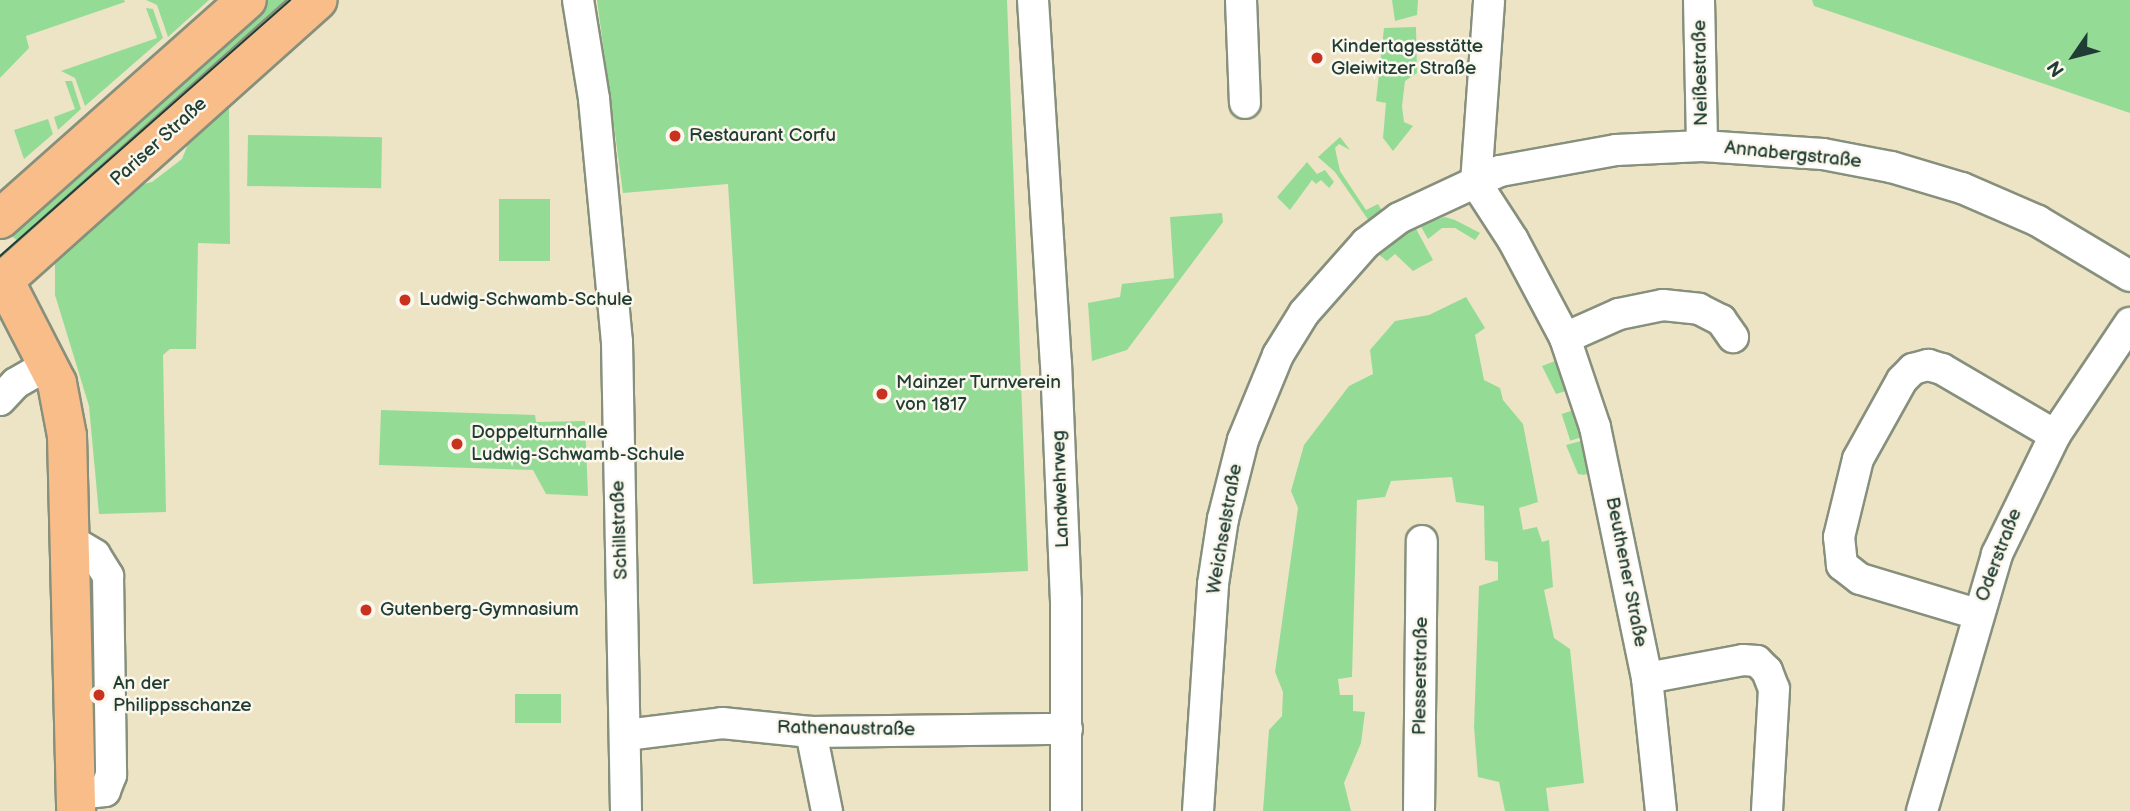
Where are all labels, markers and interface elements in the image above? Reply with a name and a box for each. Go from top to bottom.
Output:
street label: Neißestraße [1689,20,1713,126]
north arrow [2039,21,2109,91]
place label: Kindertagesstätte Gleiwitzer Straße [1331,36,1483,80]
marker: Kindertagesstätte Gleiwitzer Straße [1309,50,1325,66]
text: N [2043,56,2070,81]
street label: Pariser Straße [106,93,212,191]
place label: Restaurant Corfu [689,125,836,147]
marker: Restaurant Corfu [667,128,683,144]
street label: Annabergstraße [1723,136,1863,174]
place label: Ludwig-Schwamb-Schule [419,289,633,311]
marker: Ludwig-Schwamb-Schule [397,292,413,308]
place label: Mainzer Turnverein von 1817 [896,372,1062,416]
marker: Mainzer Turnverein von 1817 [874,386,890,402]
place label: Doppelturnhalle Ludwig-Schwamb-Schule [471,422,685,466]
street label: Landwehrweg [1048,430,1074,548]
marker: Doppelturnhalle Ludwig-Schwamb-Schule [449,436,465,452]
street label: Weichselstraße [1202,462,1248,596]
street label: Schillstraße [607,480,633,580]
street label: Beuthener Straße [1600,495,1652,649]
street label: Oderstraße [1971,505,2027,605]
place label: Gutenberg-Gymnasium [380,599,579,621]
marker: Gutenberg-Gymnasium [358,602,374,618]
street label: Plesserstraße [1409,617,1433,735]
place label: An der Philippsschanze [113,673,252,717]
marker: An der Philippsschanze [91,687,107,703]
street label: Rathenaustraße [777,716,915,742]

